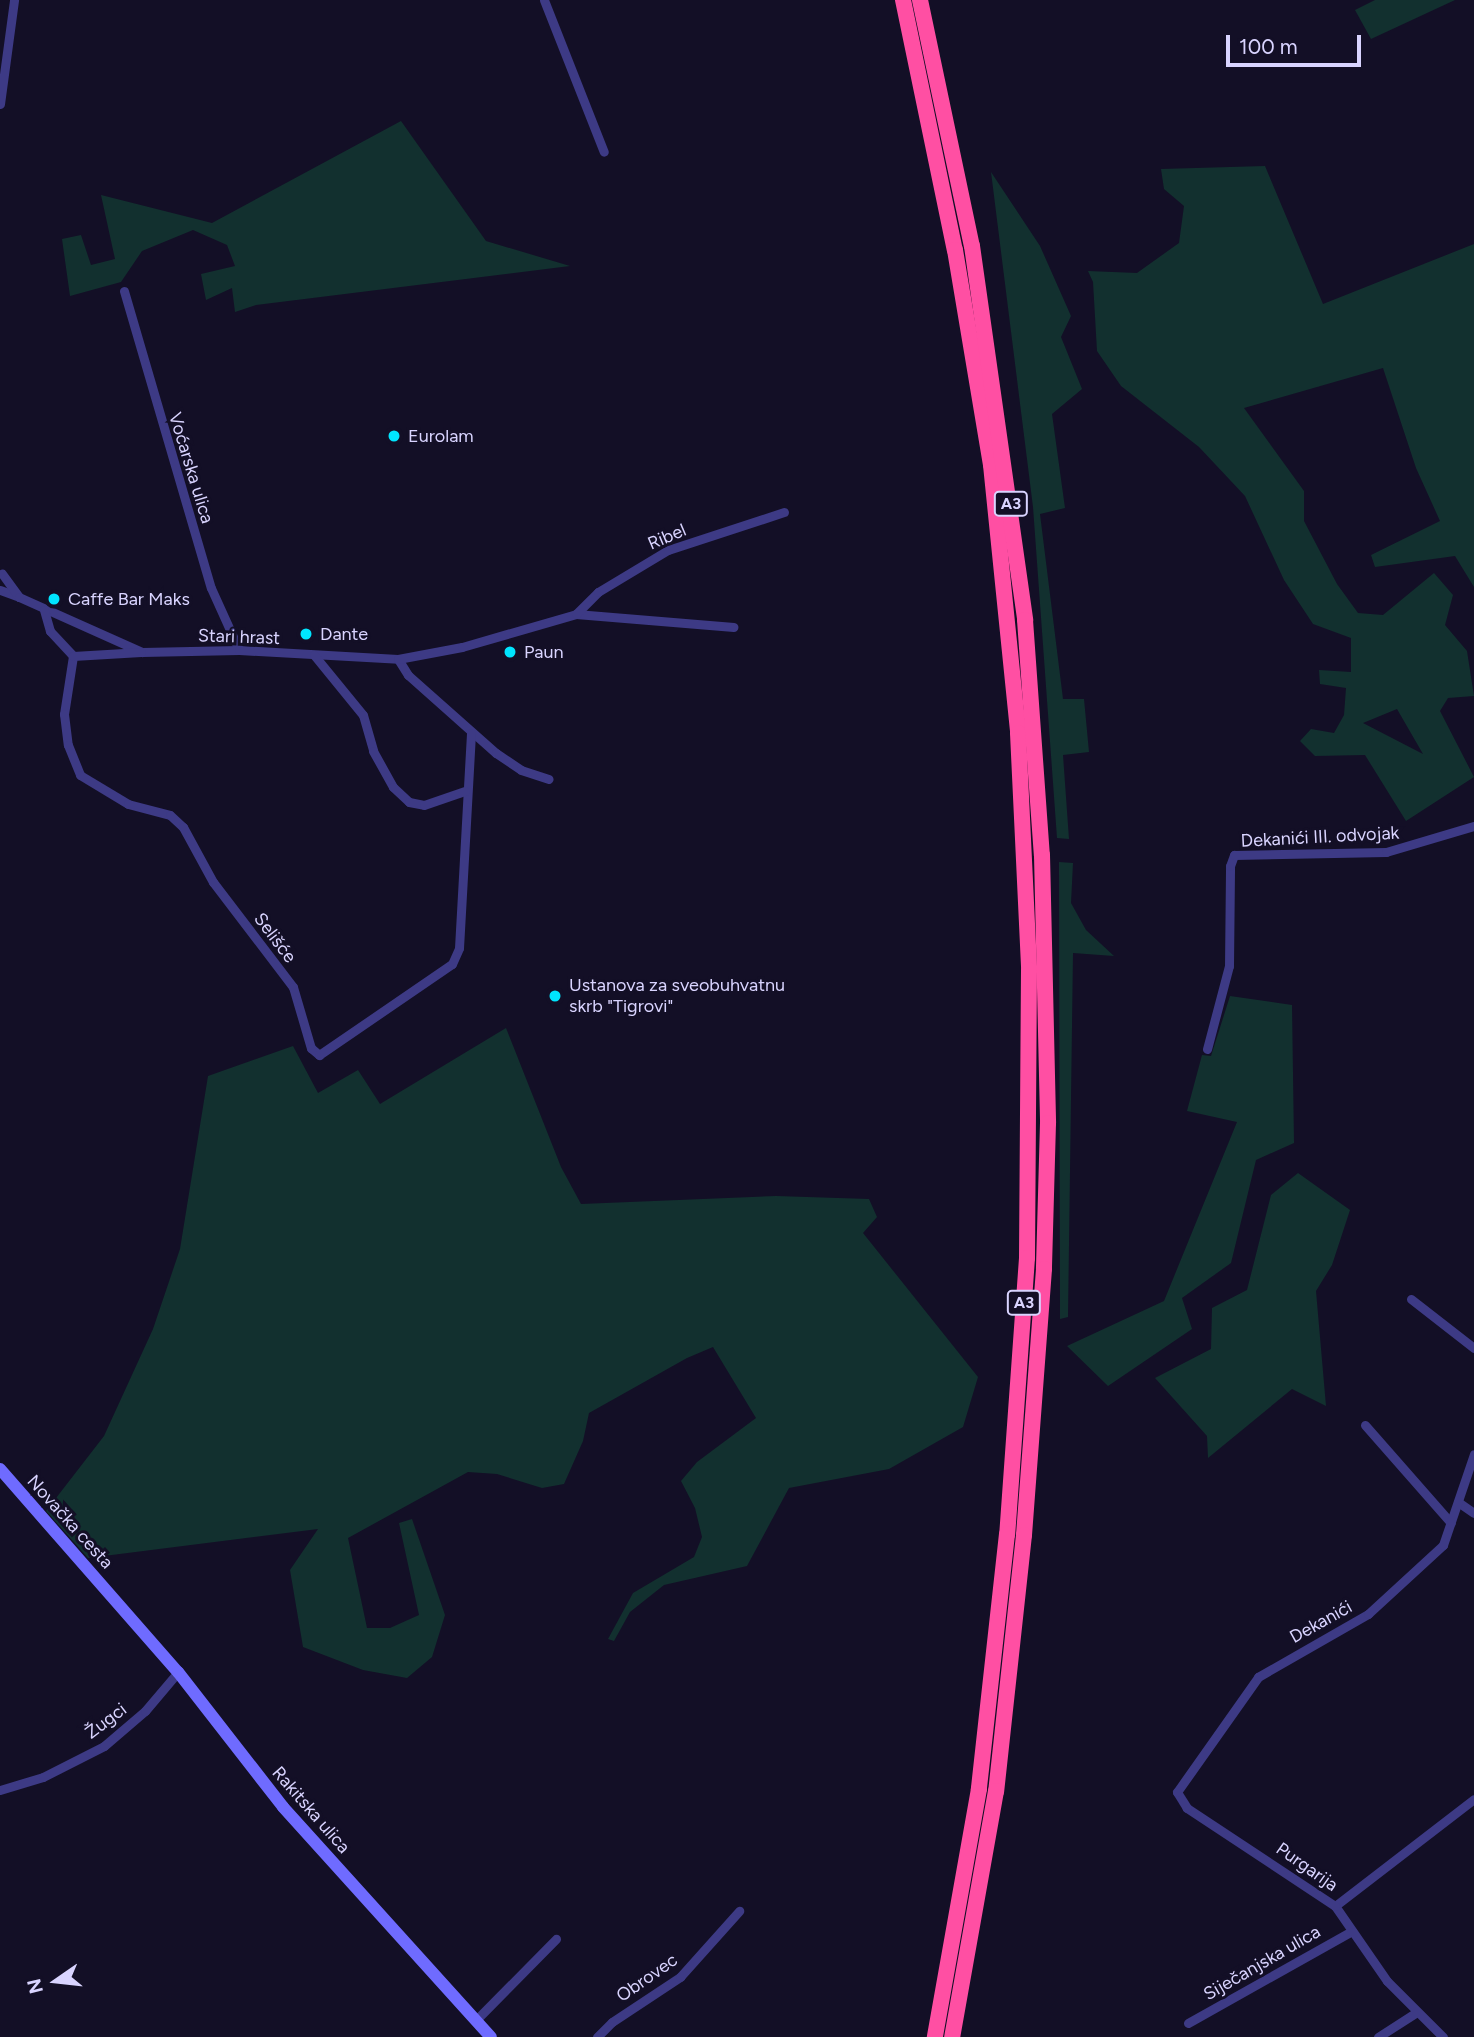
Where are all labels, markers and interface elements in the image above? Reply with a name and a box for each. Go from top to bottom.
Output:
scale bar [1229,21,1364,65]
text: 100 m [1239,34,1298,59]
street label: Voćarska ulica [164,410,218,526]
place label: Eurolam [408,425,474,447]
marker: Eurolam [386,428,402,444]
road number: A3 [993,491,1028,516]
street label: Ribel [644,519,690,555]
place label: Caffe Bar Maks [68,588,190,610]
marker: Caffe Bar Maks [46,591,62,607]
place label: Dante [320,623,368,645]
street label: Stari hrast [198,625,280,649]
marker: Dante [298,626,314,642]
place label: Paun [524,641,564,663]
marker: Paun [502,644,518,660]
street label: Dekanići III. odvojak [1240,822,1400,852]
street label: Selišće [249,909,301,967]
place label: Ustanova za sveobuhvatnu skrb "Tigrovi" [569,975,785,1018]
marker: Ustanova za sveobuhvatnu skrb "Tigrovi" [547,988,563,1004]
road number: A3 [1006,1290,1042,1316]
street label: Novačka cesta [22,1471,118,1573]
street label: Dekanići [1286,1596,1356,1648]
street label: Žugci [81,1699,131,1743]
street label: Rakitska ulica [267,1762,355,1858]
street label: Purgarija [1272,1838,1342,1896]
street label: Siječanjska ulica [1200,1921,1324,2005]
north arrow [21,1946,91,2016]
street label: Obrovec [612,1949,682,2007]
text: N [22,1976,48,1996]

